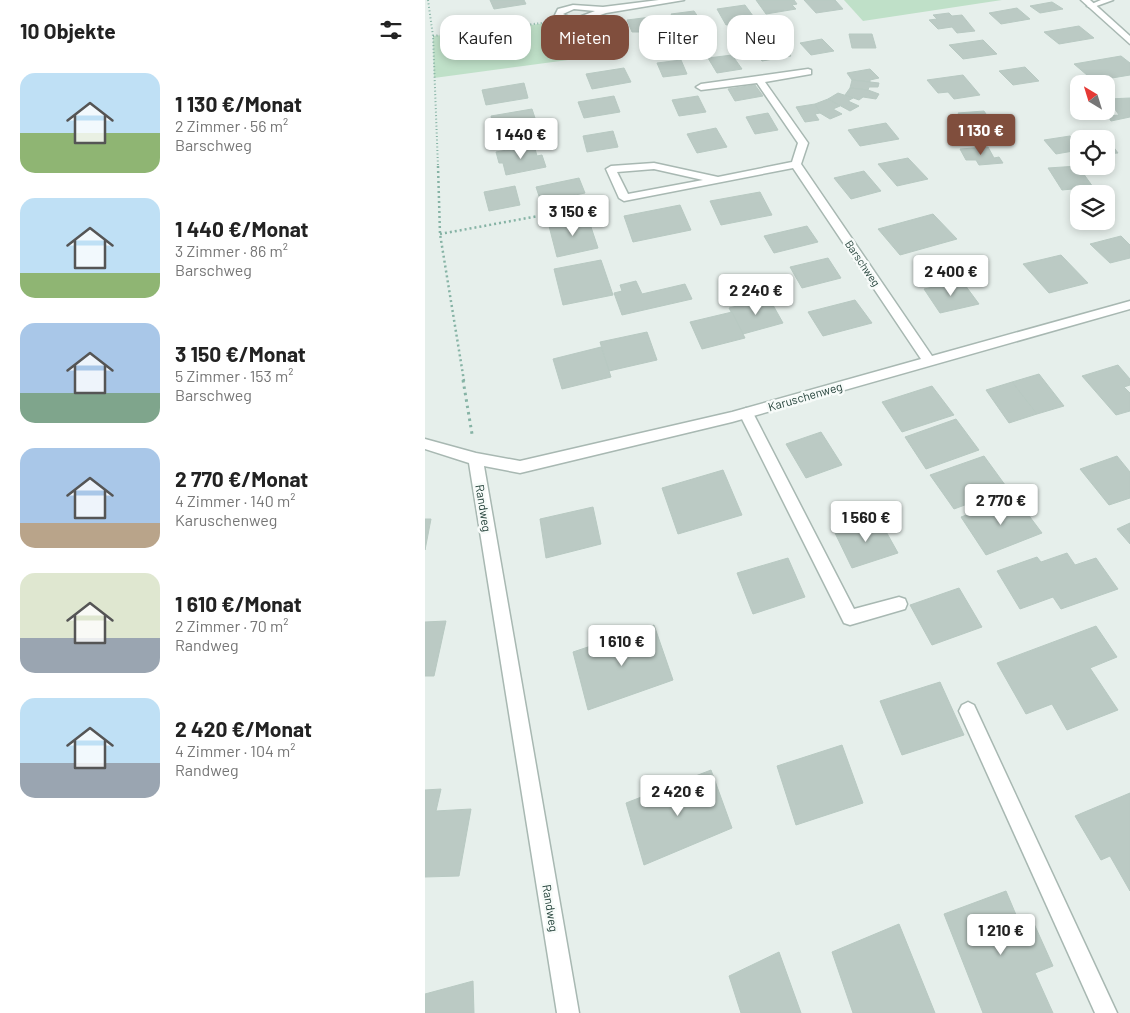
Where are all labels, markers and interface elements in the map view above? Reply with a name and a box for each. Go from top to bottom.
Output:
chip: Kaufen [440,15,531,60]
chip: Mieten [541,15,629,60]
chip: Filter [639,15,717,60]
chip: Neu [727,15,794,60]
icon: filters [377,16,405,44]
text: 10 Objekte [20,18,116,43]
north arrow [1070,75,1115,120]
map controls [1070,75,1115,230]
text: 1 130 €/Monat [175,91,302,116]
icon: home [60,93,120,153]
pin: 1 130 € [935,114,1027,156]
text: 2 Zimmer · 56 m² [175,116,288,135]
pin: 1 440 € [475,118,567,160]
text: 1 130 € [958,120,1004,139]
text: 1 440 € [496,124,546,143]
button: locate [1070,130,1115,175]
text: Barschweg [175,135,252,154]
button: layers [1070,185,1115,230]
pin: 3 150 € [527,194,619,237]
text: 3 150 € [549,201,597,220]
text: 1 440 €/Monat [175,216,309,241]
icon: home [60,218,120,278]
street label: Barschweg [843,237,883,289]
text: 3 Zimmer · 86 m² [175,241,288,260]
pin: 2 400 € [905,254,997,297]
text: Barschweg [175,260,252,279]
text: 2 400 € [924,261,978,280]
pin: 2 240 € [710,274,802,316]
text: 2 240 € [729,280,783,299]
text: 3 150 €/Monat [175,341,306,366]
icon: home [60,343,120,403]
text: 5 Zimmer · 153 m² [175,366,293,385]
street label: Karuschenweg [766,379,844,413]
text: Barschweg [175,385,252,404]
text: 2 770 €/Monat [175,466,308,491]
icon: home [60,468,120,528]
street label: Randweg [473,483,495,533]
pin: 2 770 € [955,484,1047,526]
text: 2 770 € [976,490,1026,509]
text: 4 Zimmer · 140 m² [175,491,295,510]
pin: 1 560 € [820,500,912,543]
text: 1 560 € [842,507,890,526]
text: Karuschenweg [175,510,277,529]
text: 1 610 €/Monat [175,591,302,616]
icon: home [60,593,120,653]
text: 2 Zimmer · 70 m² [175,616,288,635]
pin: 1 610 € [576,624,668,667]
text: 1 610 € [599,631,645,650]
text: Randweg [175,635,239,654]
text: 2 420 €/Monat [175,716,312,741]
icon: home [60,718,120,778]
text: 4 Zimmer · 104 m² [175,741,295,760]
text: Randweg [175,760,239,779]
pin: 2 420 € [632,774,724,817]
text: 2 420 € [651,781,705,800]
street label: Randweg [540,883,562,933]
pin: 1 210 € [955,914,1047,956]
text: 1 210 € [978,920,1024,939]

